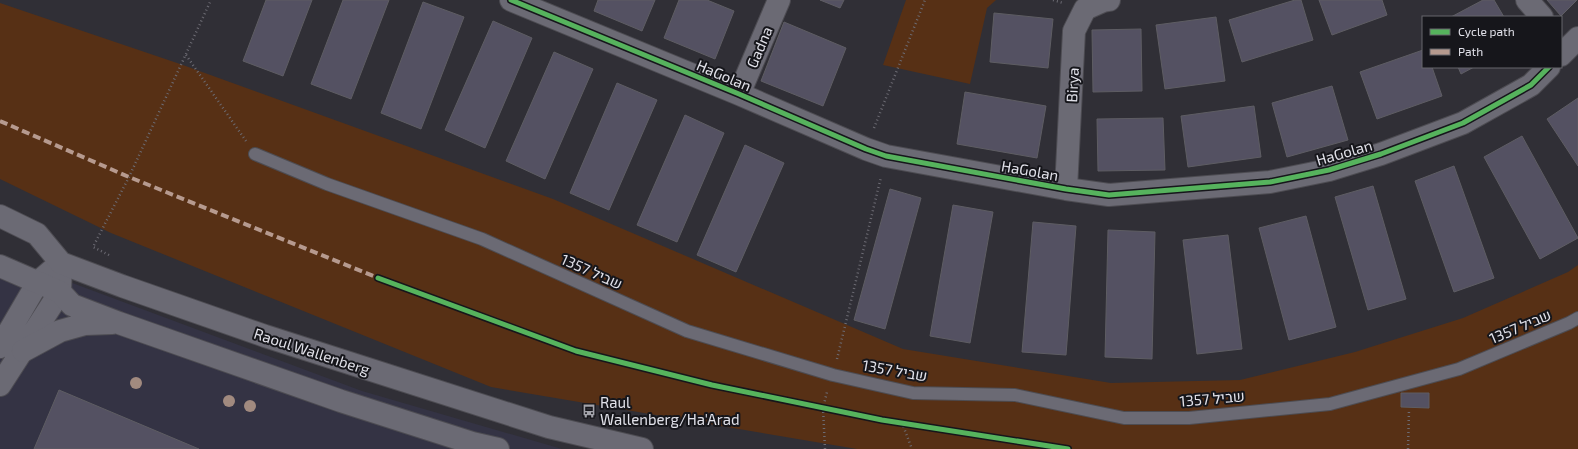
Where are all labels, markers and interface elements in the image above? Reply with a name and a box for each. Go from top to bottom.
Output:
legend [1422,16,1562,68]
street label: Gadna [742,24,776,70]
text: Cycle path [1458,24,1515,38]
text: Path [1458,44,1483,58]
street label: HaGolan [694,55,754,95]
street label: Birya [1062,67,1082,103]
street label: HaGolan [1314,135,1374,169]
street label: HaGolan [1000,156,1060,184]
street label: שביל 1357 [558,249,626,293]
street label: שביל 1357 [1486,305,1554,347]
street label: Raoul Wallenberg [252,324,373,378]
street label: שביל 1357 [861,355,929,385]
street label: שביל 1357 [1179,386,1245,410]
place label: Raul Wallenberg/Ha'Arad [600,393,740,428]
bus stop icon: Raul Wallenberg/Ha'Arad [581,403,597,419]

